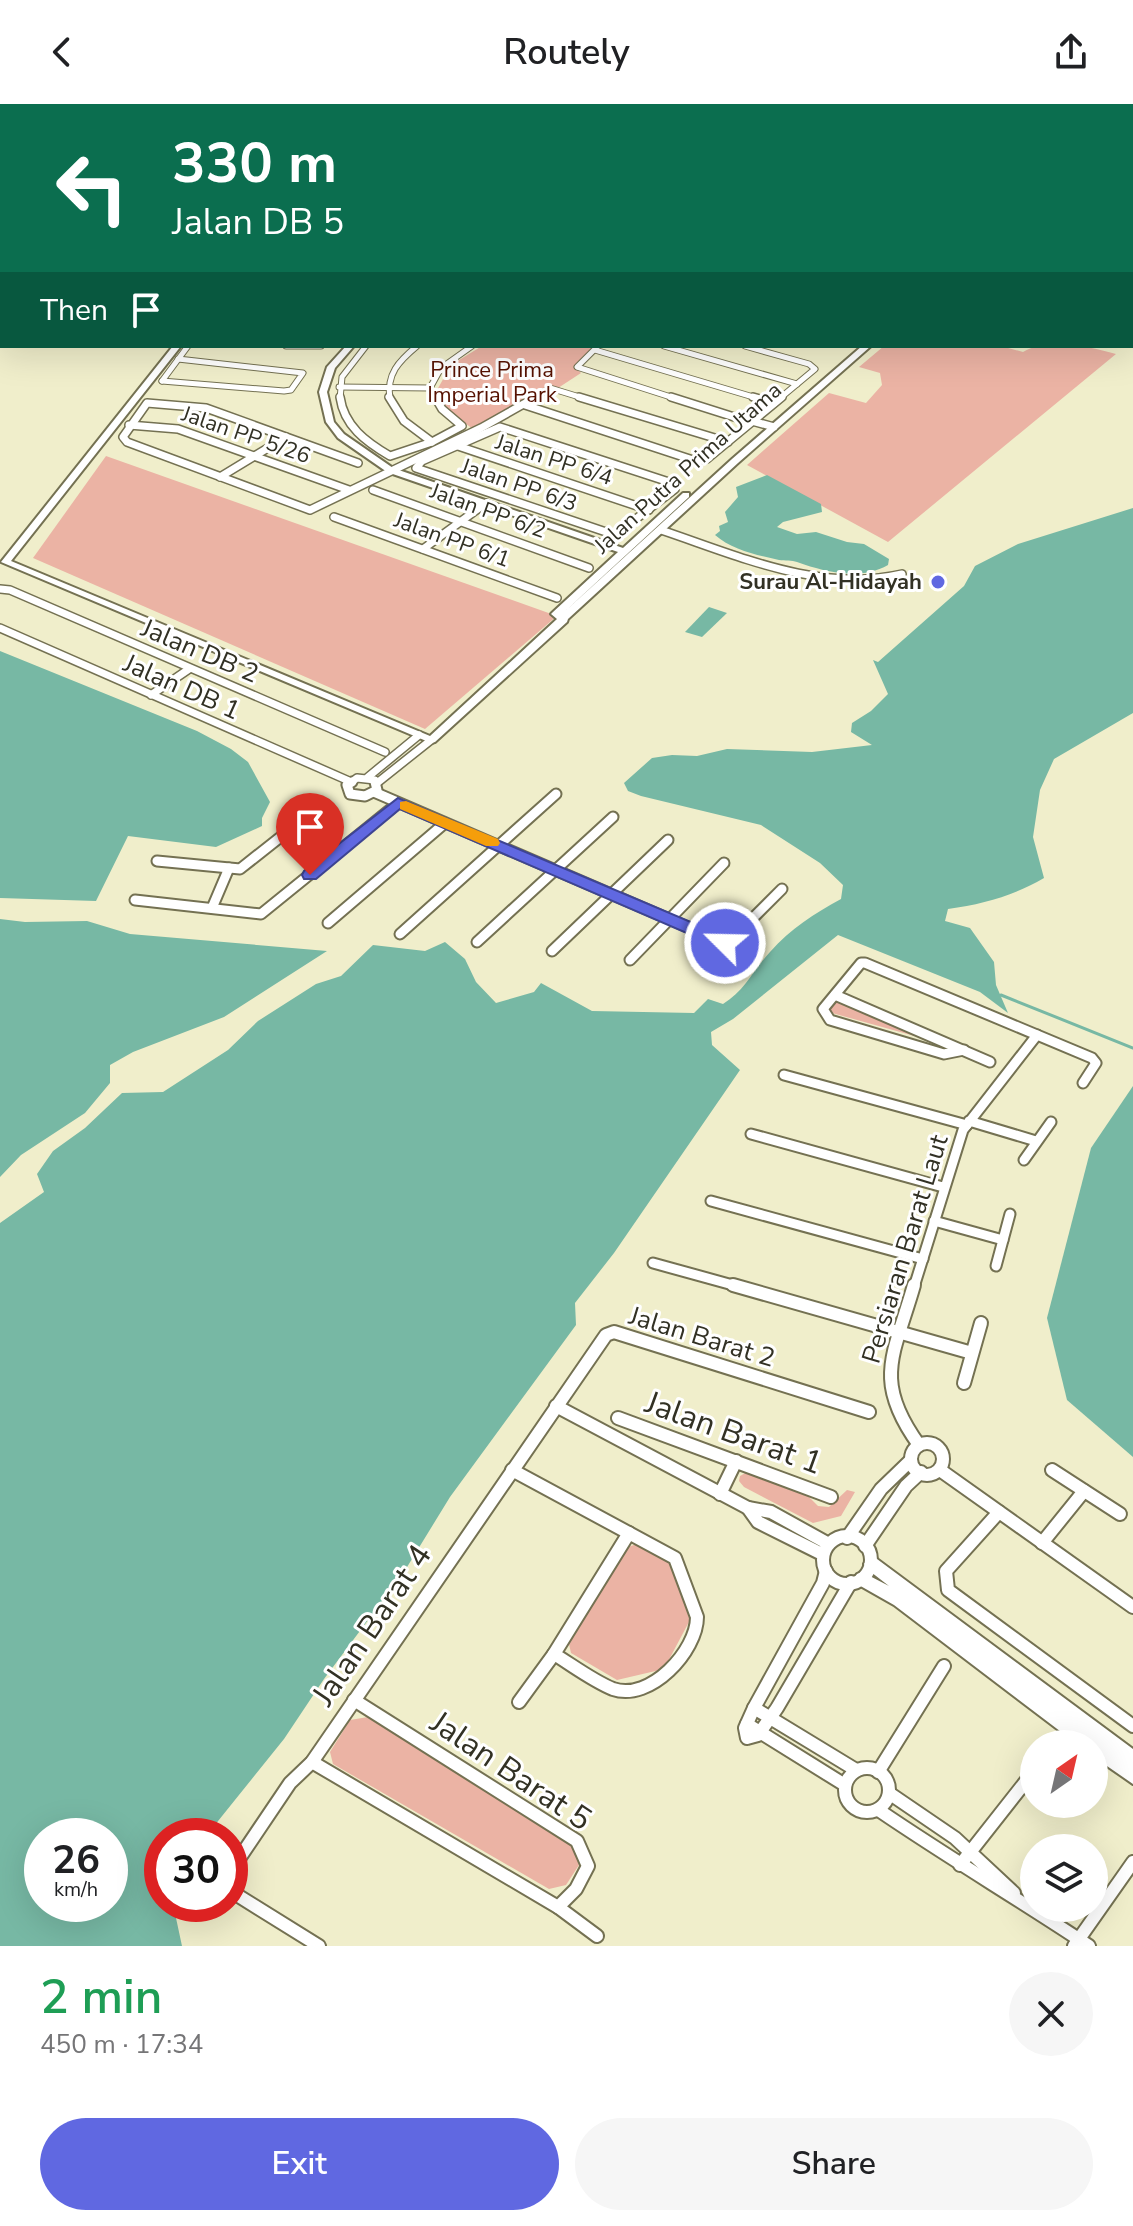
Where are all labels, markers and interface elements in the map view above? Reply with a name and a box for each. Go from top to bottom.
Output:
text: Routely [503,28,630,77]
icon: back [40,30,84,74]
icon: share [1049,30,1093,74]
text: 330 m [172,125,337,202]
icon: left [40,136,144,240]
text: Jalan DB 5 [172,198,344,247]
icon: arrive [124,288,168,332]
text: Then [40,290,108,331]
park label: Prince Prima Imperial Park [427,355,558,410]
street label: Jalan Putra Prima Utama [587,376,788,561]
street label: Jalan PP 5/26 [177,399,314,471]
street label: Jalan PP 6/4 [491,427,616,493]
street label: Jalan PP 6/3 [456,451,581,519]
street label: Jalan PP 6/2 [425,476,550,546]
street label: Jalan PP 6/1 [389,505,514,575]
place label: Surau Al-Hidayah [739,567,922,597]
marker: Surau Al-Hidayah [929,573,947,591]
street label: Jalan DB 2 [135,610,264,691]
street label: Jalan DB 1 [117,645,246,728]
pin [276,793,344,875]
icon: arrive [288,805,332,849]
position arrow [683,901,767,985]
street label: Persiaran Barat Laut [854,1130,957,1368]
street label: Jalan Barat 2 [624,1298,779,1376]
street label: Jalan Barat 1 [638,1381,829,1485]
street label: Jalan Barat 4 [302,1536,442,1715]
street label: Jalan Barat 5 [421,1701,600,1841]
north arrow [1020,1730,1108,1818]
map controls [1020,1730,1108,1922]
speed limit sign: 30 [144,1818,248,1922]
text: 26 [52,1833,100,1887]
button: layers [1020,1834,1108,1922]
text: km/h [54,1876,98,1903]
text: 2 min [40,1964,162,2030]
button: close [1009,1972,1093,2056]
text: 450 m · 17:34 [40,2027,203,2062]
button: Exit [40,2118,559,2210]
button: Share [575,2118,1093,2210]

